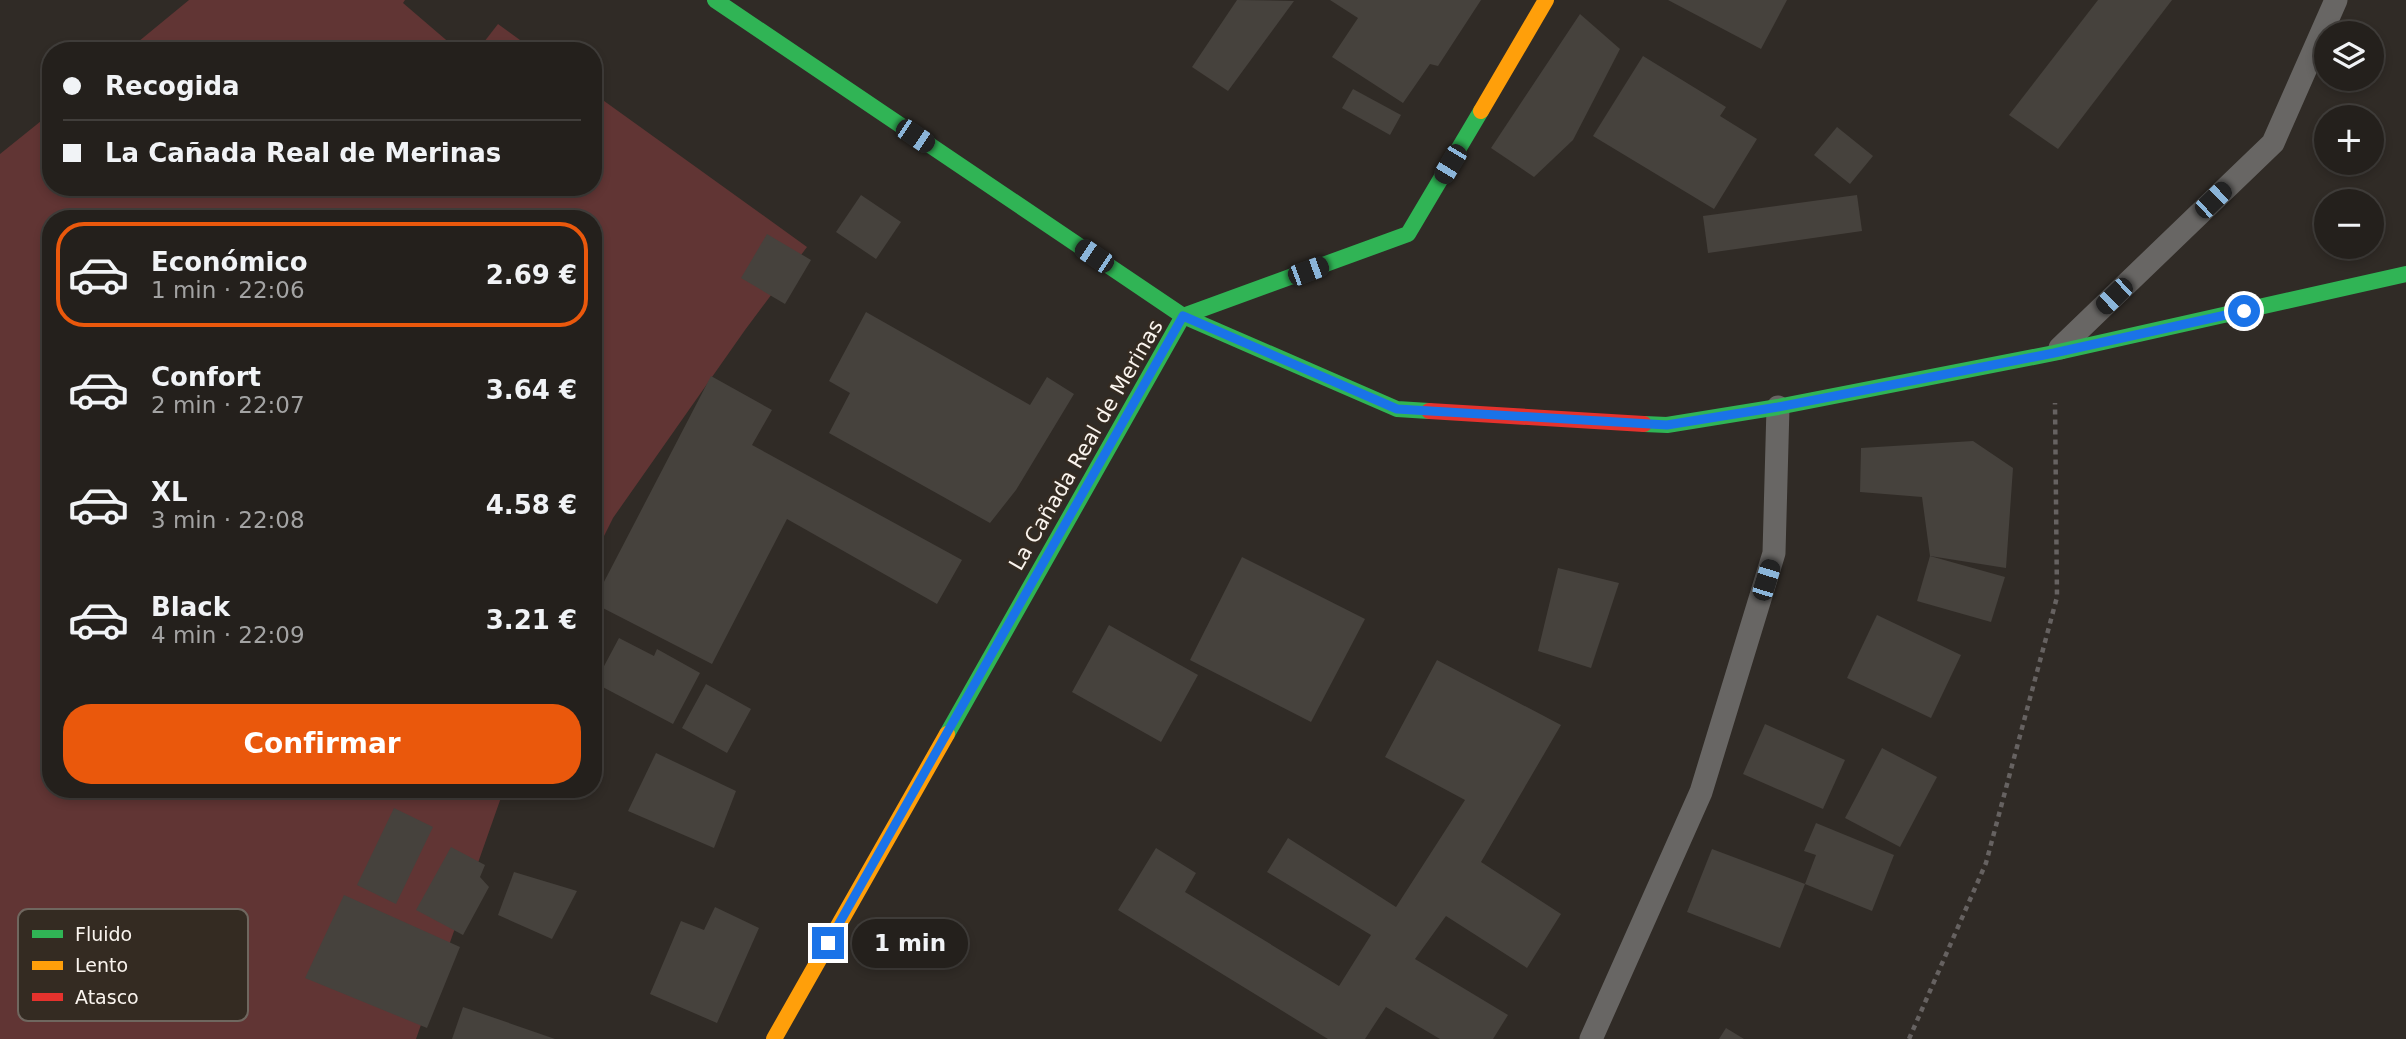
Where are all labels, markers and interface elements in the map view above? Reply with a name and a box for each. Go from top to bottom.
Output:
map controls [2314,21,2384,259]
button: layers [2314,21,2384,91]
text: Recogida [105,71,240,101]
button: + [2314,105,2384,175]
car [892,116,939,156]
text: La Cañada Real de Merinas [105,138,501,168]
car [1431,141,1470,187]
car [2191,178,2236,222]
button: − [2314,189,2384,259]
car [1071,236,1118,276]
icon: car [67,243,130,306]
text: Económico [151,247,308,277]
car [1285,254,1332,288]
text: 2.69 € [486,260,577,290]
car [2092,274,2137,318]
text: 1 min · 22:06 [151,277,305,303]
route start [2228,295,2260,327]
street label: La Cañada Real de Merinas [1004,315,1168,575]
icon: car [67,358,130,421]
text: Confort [151,362,261,392]
text: 3.64 € [486,375,577,405]
text: 2 min · 22:07 [151,392,305,418]
icon: car [67,473,130,536]
text: XL [151,477,188,507]
text: 4.58 € [486,490,577,520]
text: 3 min · 22:08 [151,507,305,533]
car [1750,557,1783,603]
icon: car [67,588,130,651]
text: Black [151,592,230,622]
text: 3.21 € [486,605,577,635]
text: 4 min · 22:09 [151,622,305,648]
button: Confirmar [63,704,581,784]
legend [18,909,248,1021]
callout: 1 min [852,918,968,968]
text: Fluido [75,923,132,945]
route end [812,927,844,959]
text: 1 min [874,930,946,956]
text: Lento [75,954,128,976]
text: Atasco [75,986,139,1008]

